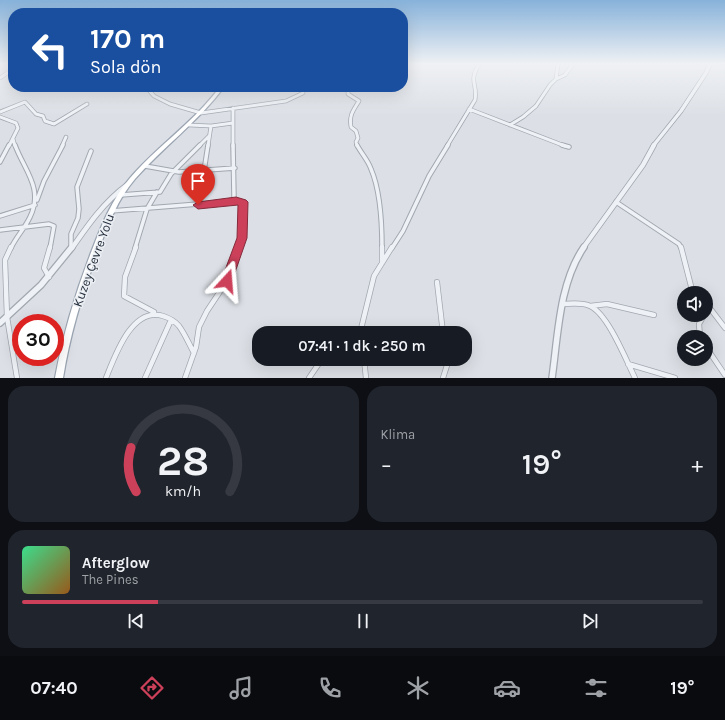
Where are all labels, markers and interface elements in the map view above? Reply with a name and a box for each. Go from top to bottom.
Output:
text: 170 m [90,22,165,55]
icon: left [24,24,76,76]
text: Sola dön [90,56,161,78]
pin [181,164,215,205]
icon: arrive [187,170,209,192]
street label: Kuzey Çevre Yolu [70,211,117,309]
position arrow [206,260,248,302]
map controls [677,286,713,366]
button: sound [677,286,713,322]
speed limit sign: 30 [12,314,64,366]
button: layers [677,330,713,366]
text: 07:41 · 1 dk · 250 m [298,337,426,355]
text: Klima [381,427,415,442]
text: 28 [157,437,209,485]
text: 19° [522,446,562,482]
text: − [381,452,392,478]
text: + [691,452,703,478]
text: km/h [165,483,201,500]
text: Afterglow [82,554,150,572]
text: The Pines [82,572,139,587]
icon: previous [125,610,147,632]
icon: pause [352,610,374,632]
icon: next [579,610,601,632]
icon: directions [138,674,166,702]
icon: music [227,674,255,702]
icon: phone [316,674,344,702]
icon: climate [404,674,432,702]
icon: car [493,674,521,702]
icon: filters [582,674,610,702]
text: 07:40 [30,677,78,699]
text: 19° [670,677,695,699]

